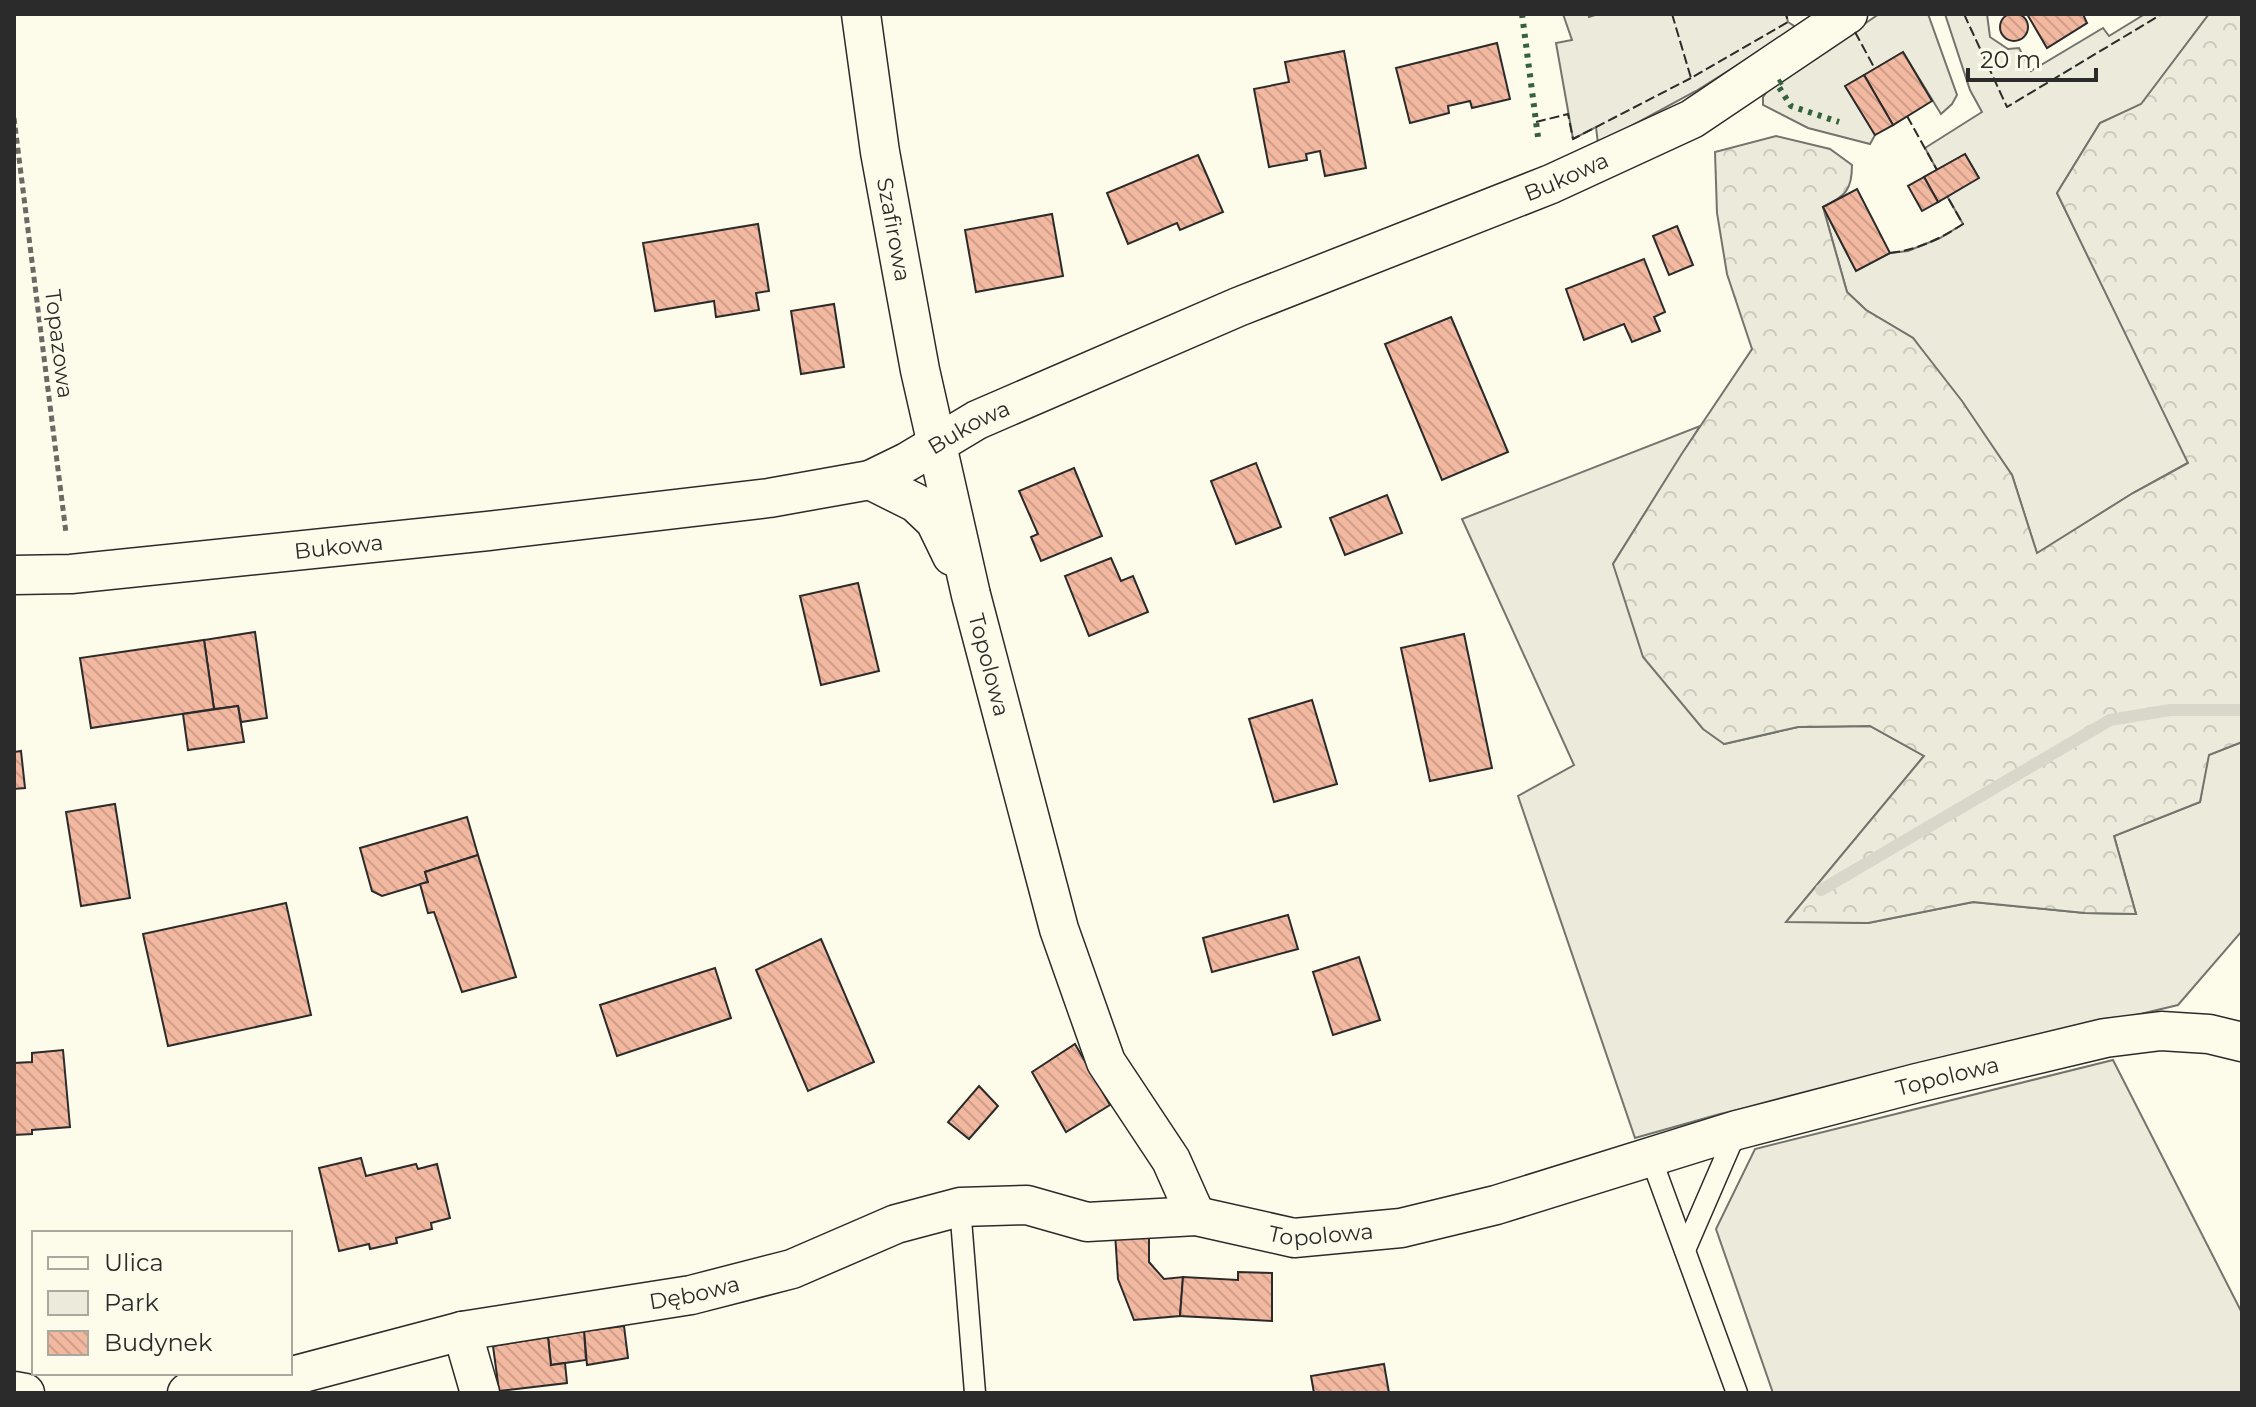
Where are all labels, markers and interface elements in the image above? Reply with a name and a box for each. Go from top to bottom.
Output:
scale bar [1968,32,2096,82]
text: 20 m [1980,45,2041,74]
street label: Bukowa [1520,146,1613,207]
street label: Szafirowa [871,175,917,284]
street label: Topazowa [39,288,79,400]
street label: Bukowa [923,394,1014,460]
street label: Bukowa [293,528,384,564]
street label: Topolowa [963,611,1016,719]
street label: Topolowa [1893,1050,2002,1101]
street label: Topolowa [1266,1217,1374,1251]
legend [32,1231,292,1375]
text: Ulica [104,1248,164,1277]
street label: Dębowa [647,1270,742,1315]
text: Park [104,1288,159,1317]
text: Budynek [104,1328,213,1357]

